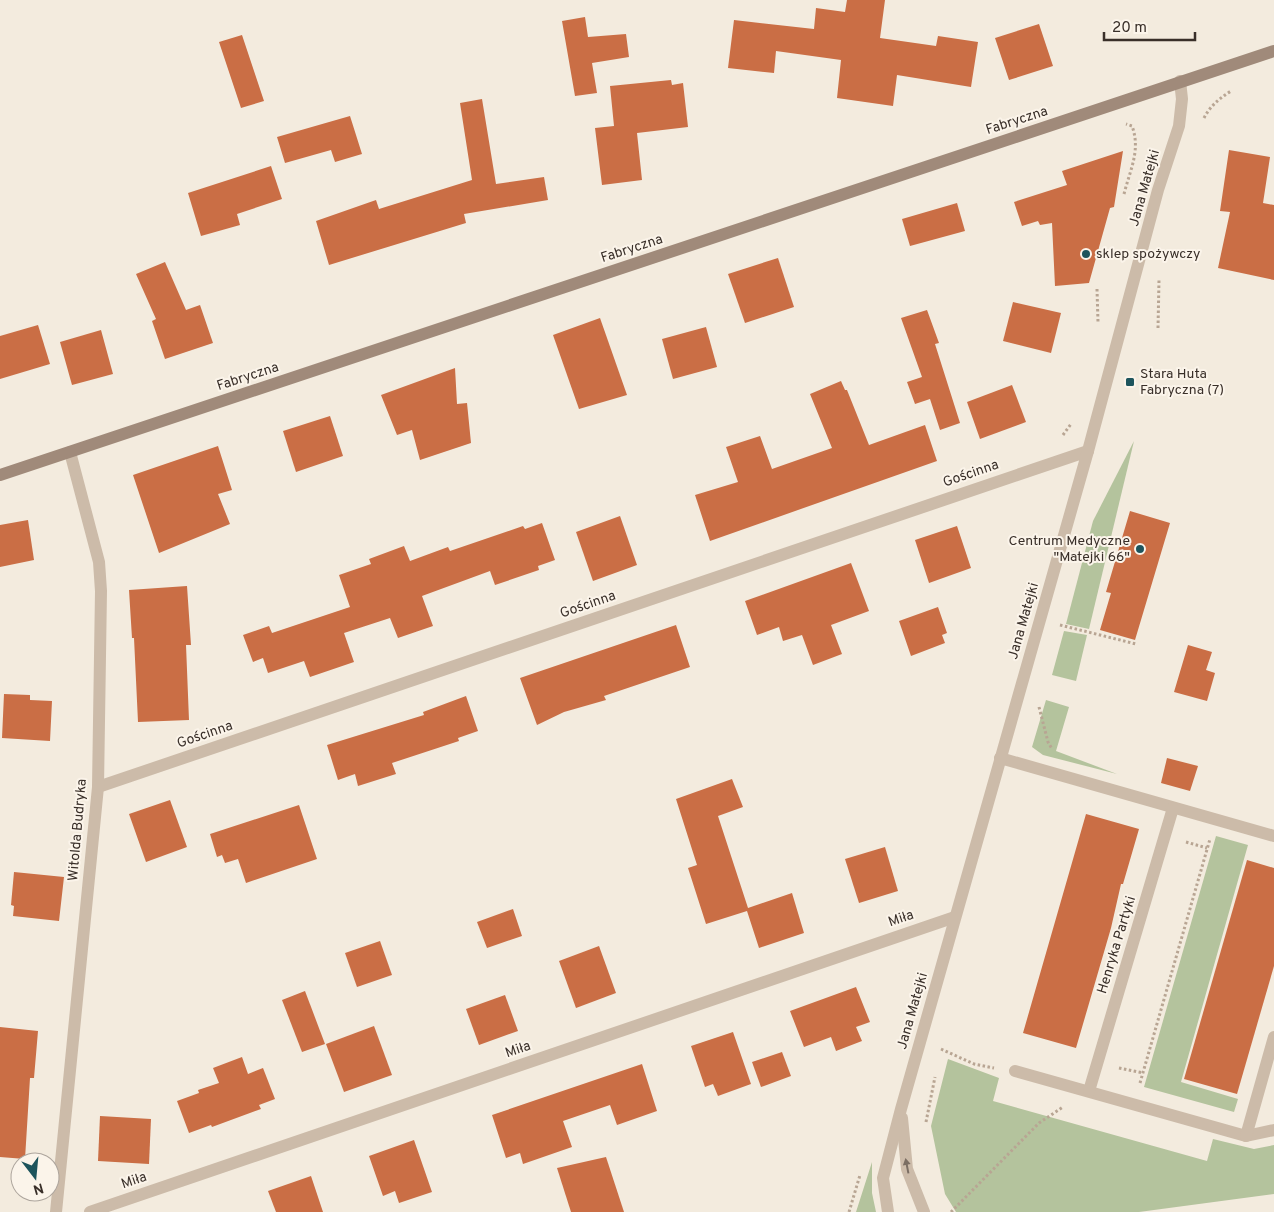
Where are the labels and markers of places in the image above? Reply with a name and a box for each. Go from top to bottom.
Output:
place label: sklep spożywczy [1096,246,1200,263]
marker: sklep spożywczy [1080,248,1092,260]
place label: Stara Huta Fabryczna (7) [1140,366,1224,399]
marker: Stara Huta Fabryczna (7) [1124,376,1136,388]
place label: Centrum Medyczne "Matejki 66" [1009,533,1130,566]
marker: Centrum Medyczne "Matejki 66" [1134,543,1146,555]

